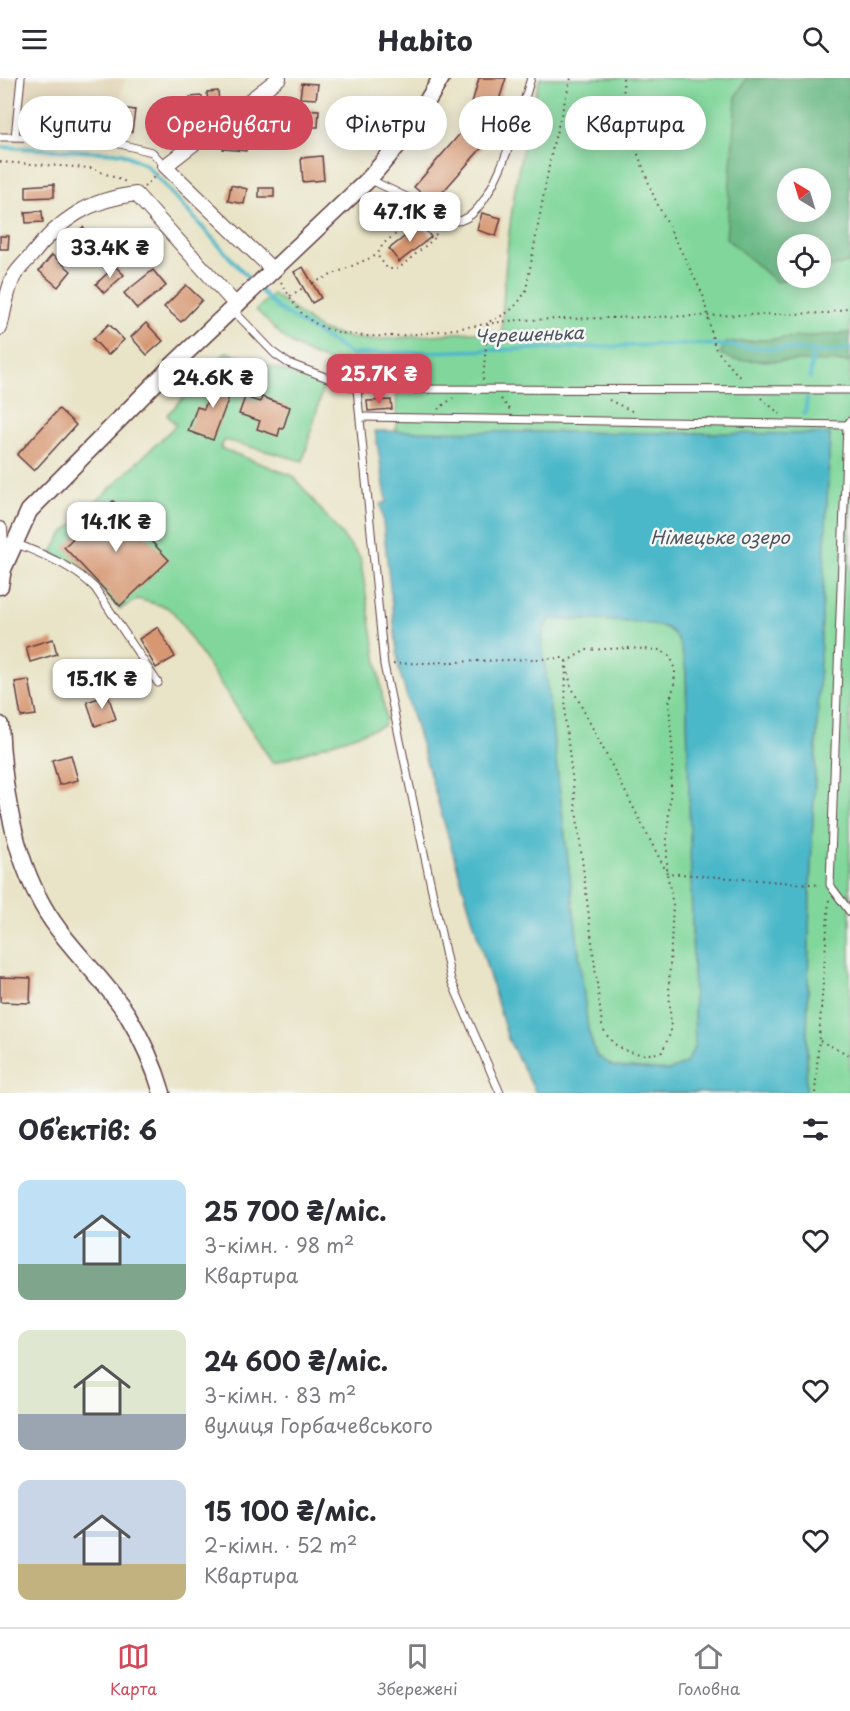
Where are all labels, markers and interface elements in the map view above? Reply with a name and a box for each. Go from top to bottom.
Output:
text: Habito [377,19,473,60]
icon: menu [18,23,51,56]
icon: search [799,23,832,56]
chip: Купити [18,96,133,150]
chip: Орендувати [145,96,313,150]
chip: Фільтри [325,96,447,150]
chip: Нове [459,96,553,150]
chip: Квартира [565,96,706,150]
north arrow [777,168,831,222]
map controls [777,168,831,288]
pin: 47.1K ₴ [355,192,465,243]
text: 47.1K ₴ [373,196,447,226]
pin: 33.4K ₴ [55,228,165,279]
text: 33.4K ₴ [71,232,149,262]
button: locate [777,234,831,288]
water label: Черешенька [474,318,585,349]
pin: 25.7K ₴ [324,354,434,405]
pin: 24.6K ₴ [158,358,268,409]
text: 25.7K ₴ [341,358,417,388]
text: 24.6K ₴ [172,362,254,392]
pin: 14.1K ₴ [61,502,171,553]
text: 14.1K ₴ [81,506,151,536]
water label: Німецьке озеро [650,523,790,550]
pin: 15.1K ₴ [47,659,157,710]
text: 15.1K ₴ [67,663,137,693]
text: Об’єктів: 6 [18,1110,157,1149]
icon: filters [799,1113,832,1146]
text: 25 700 ₴/міс. [204,1191,387,1230]
icon: home [66,1204,138,1276]
icon: heart [799,1224,832,1257]
text: 3-кімн. · 98 m² [204,1230,354,1260]
text: Квартира [204,1260,298,1290]
text: 24 600 ₴/міс. [204,1341,388,1380]
icon: home [66,1354,138,1426]
icon: heart [799,1374,832,1407]
text: 3-кімн. · 83 m² [204,1380,356,1410]
text: вулиця Горбачевського [204,1410,433,1440]
text: 15 100 ₴/міс. [204,1491,377,1530]
icon: home [66,1504,138,1576]
icon: heart [799,1524,832,1557]
text: 2-кімн. · 52 m² [204,1530,357,1560]
text: Квартира [204,1560,298,1590]
tab: Карта [110,1640,157,1700]
tab: Збережені [377,1640,458,1700]
tab: Головна [678,1640,740,1700]

